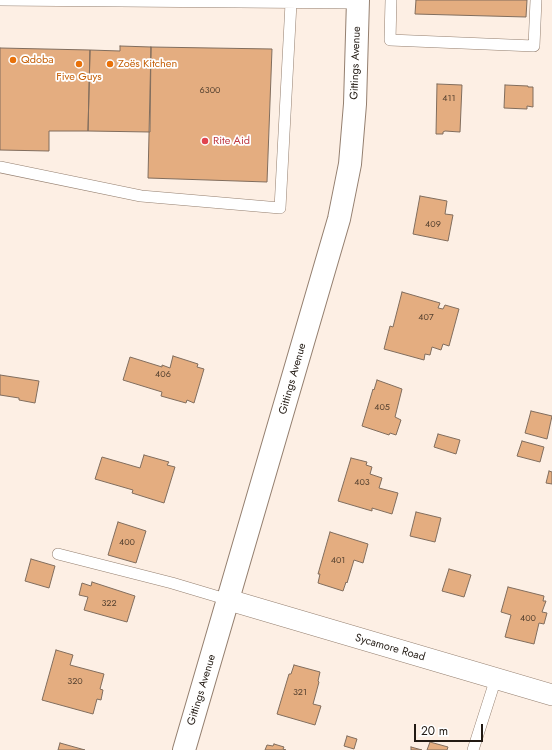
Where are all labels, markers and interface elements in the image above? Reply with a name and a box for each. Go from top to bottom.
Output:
street label: Gittings Avenue [348,26,364,100]
place label: Qdoba [21,53,54,67]
marker: Qdoba [8,55,18,65]
place label: Zoës Kitchen [118,57,177,71]
marker: Five Guys [74,59,84,69]
marker: Zoës Kitchen [105,59,115,69]
place label: Five Guys [56,70,102,84]
house number: 6300 [200,86,220,96]
house number: 411 [442,94,456,104]
place label: Rite Aid [213,134,250,148]
marker: Rite Aid [200,136,210,146]
house number: 409 [425,220,441,230]
house number: 407 [418,313,434,323]
street label: Gittings Avenue [277,342,309,416]
house number: 406 [155,370,171,380]
house number: 405 [374,403,390,413]
house number: 403 [354,478,370,488]
house number: 400 [119,538,135,548]
house number: 401 [331,556,345,566]
house number: 322 [101,599,117,609]
house number: 400 [520,614,536,624]
street label: Sycamore Road [354,632,426,664]
street label: Gittings Avenue [185,653,219,727]
house number: 320 [67,677,83,687]
house number: 321 [293,688,307,698]
scale bar [416,716,485,742]
text: 20 m [421,722,448,740]

